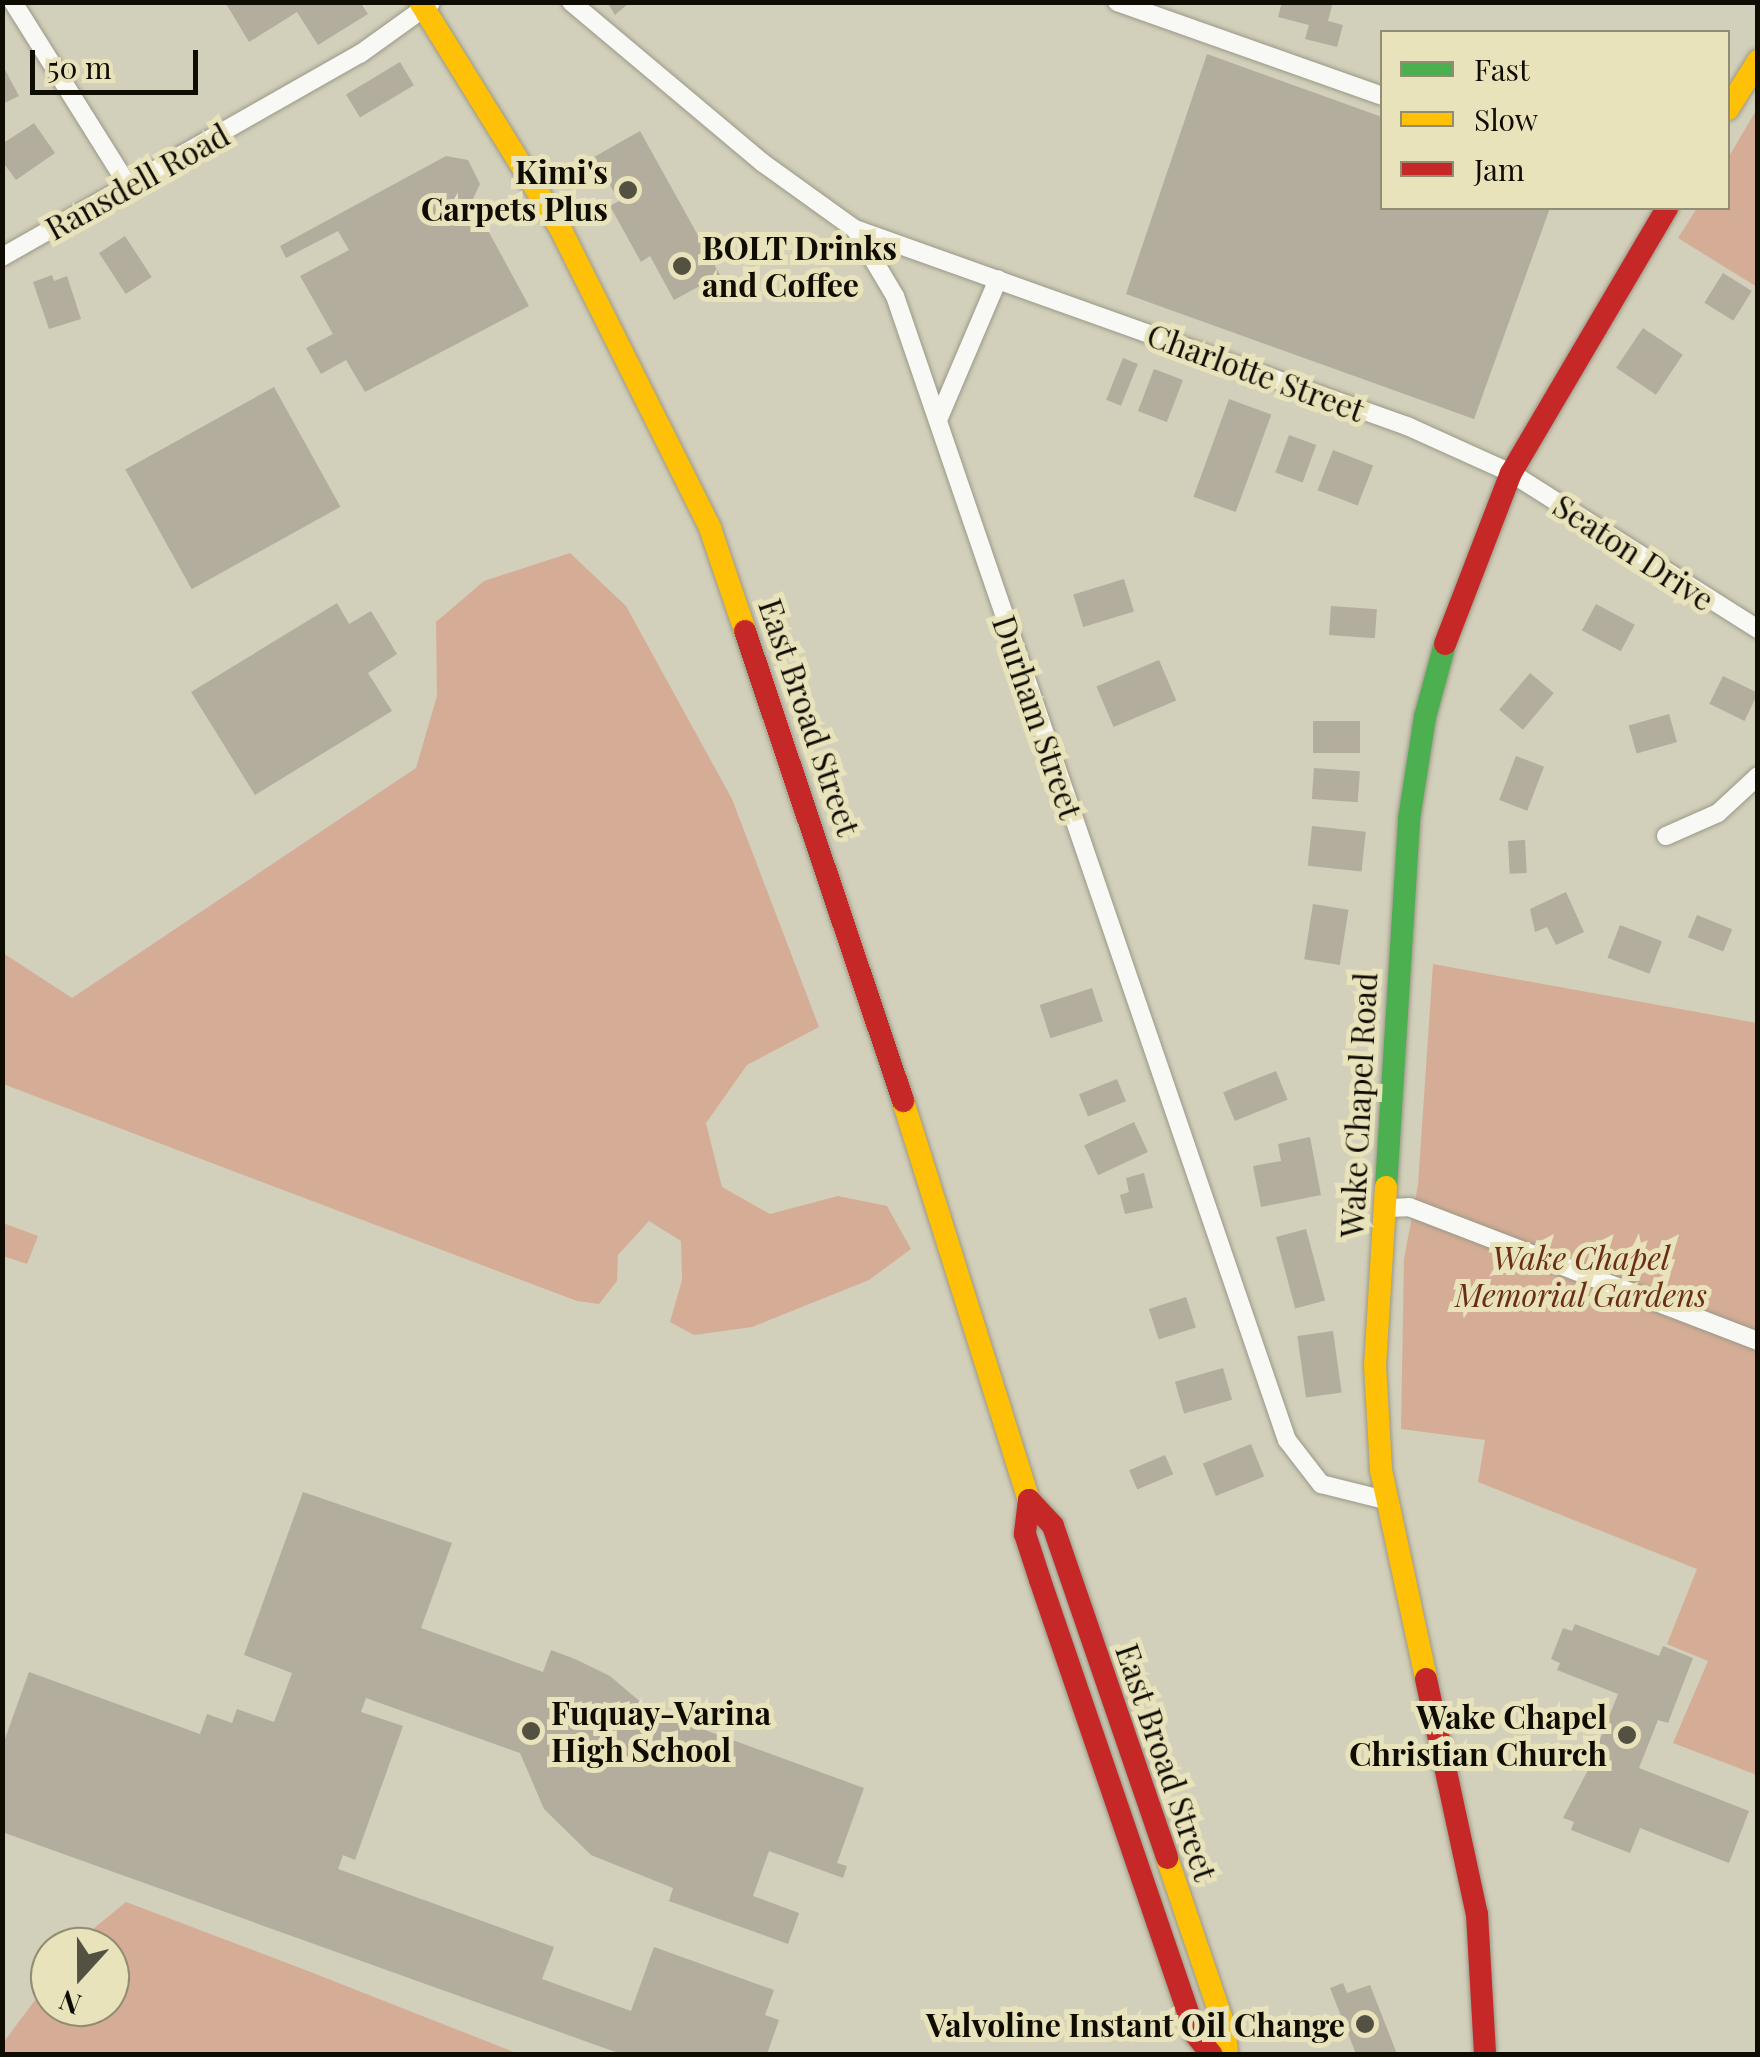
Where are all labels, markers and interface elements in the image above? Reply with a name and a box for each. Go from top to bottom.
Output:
scale bar [35,30,202,92]
legend [1380,30,1730,210]
text: 50 m [47,47,112,87]
text: Fast [1474,49,1530,89]
text: Slow [1474,99,1538,139]
street label: Ransdell Road [39,115,235,247]
text: Jam [1474,149,1525,189]
place label: Kimi's Carpets Plus [421,153,608,228]
marker: Kimi's Carpets Plus [617,179,639,201]
place label: BOLT Drinks and Coffee [702,229,898,304]
marker: BOLT Drinks and Coffee [671,255,693,277]
street label: Charlotte Street [1142,315,1370,429]
street label: Seaton Drive [1547,486,1721,618]
street label: East Broad Street [751,593,869,841]
street label: Durham Street [985,610,1091,824]
street label: Wake Chapel Road [1332,971,1384,1239]
park label: Wake Chapel Memorial Gardens [1454,1239,1708,1314]
street label: East Broad Street [1108,1638,1226,1886]
place label: Fuquay-Varina High School [551,1694,771,1769]
place label: Wake Chapel Christian Church [1349,1698,1607,1773]
marker: Fuquay-Varina High School [520,1720,542,1742]
marker: Wake Chapel Christian Church [1616,1724,1638,1746]
north arrow [30,1927,130,2027]
text: N [54,1983,86,2025]
place label: Valvoline Instant Oil Change [926,2005,1345,2043]
marker: Valvoline Instant Oil Change [1354,2013,1376,2035]

